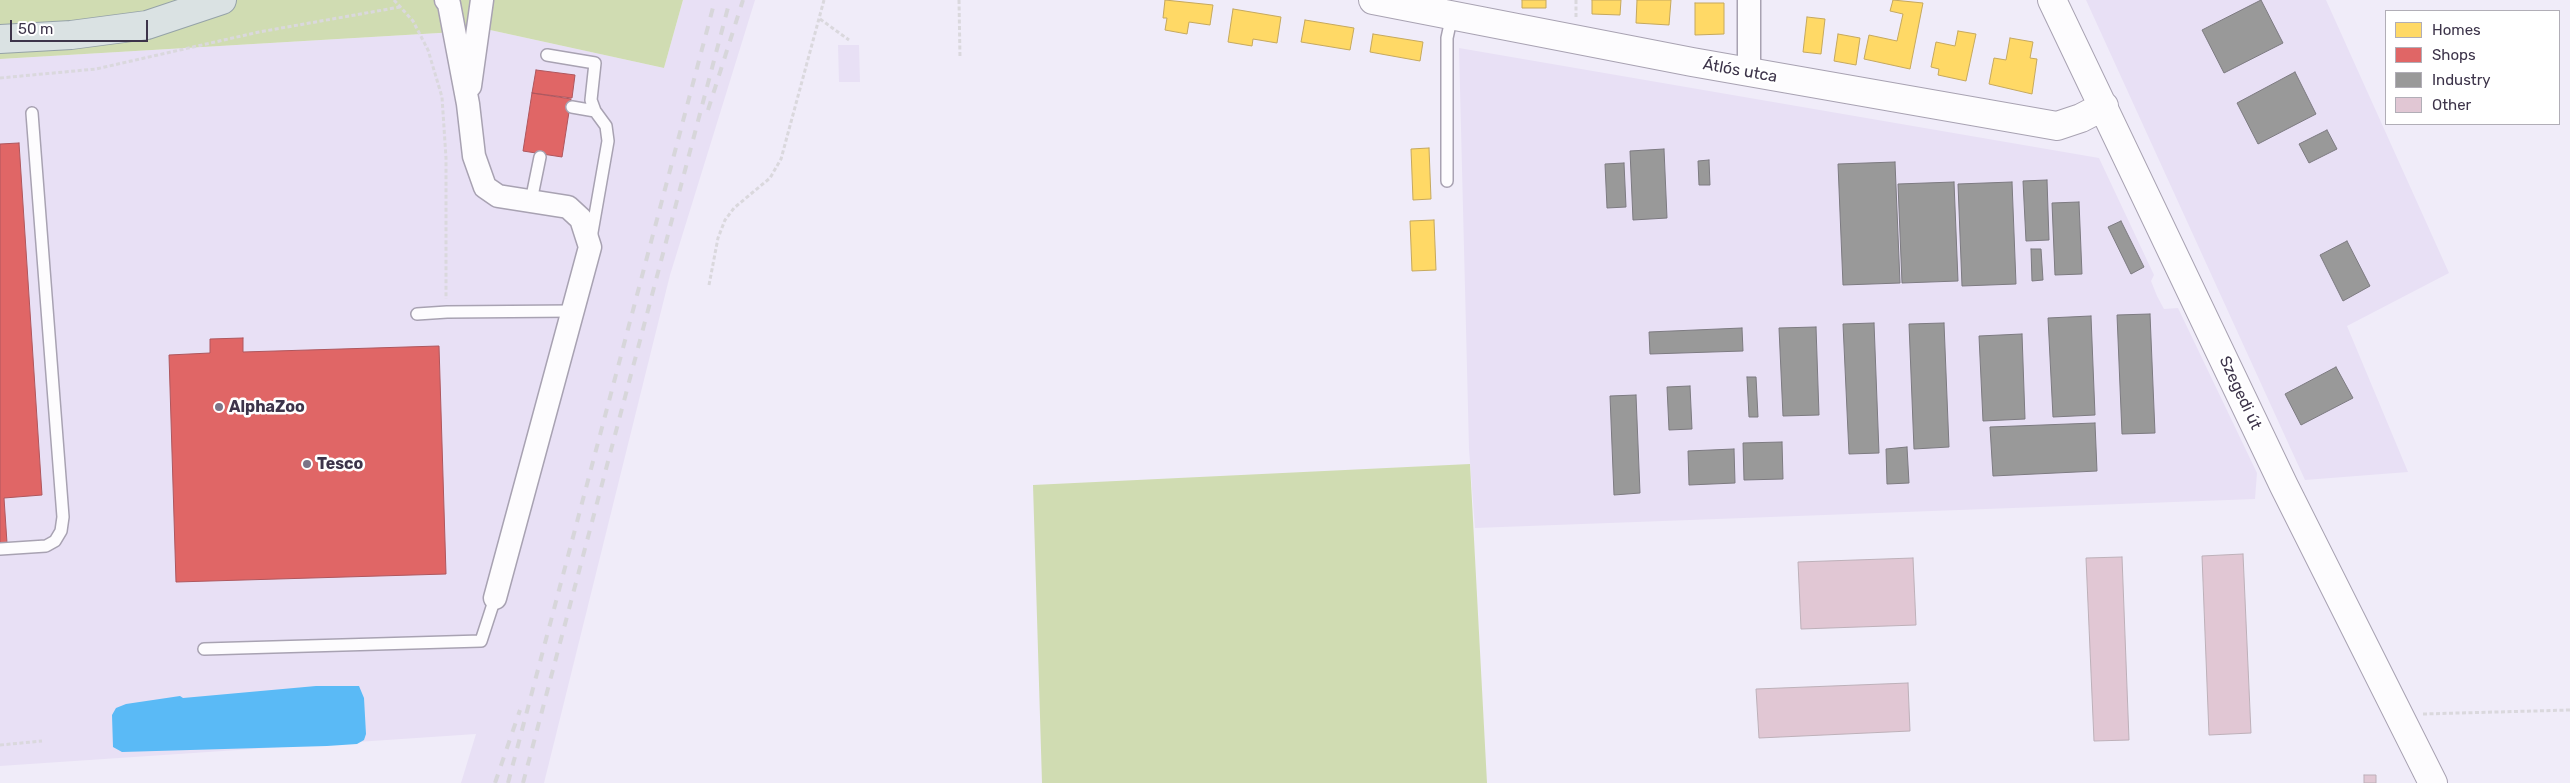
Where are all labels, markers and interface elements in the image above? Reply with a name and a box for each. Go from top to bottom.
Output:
scale bar [12,10,150,42]
legend [2385,10,2560,125]
text: 50 m [18,20,53,38]
text: Homes [2432,21,2481,39]
text: Shops [2432,46,2476,64]
street label: Átlós utca [1701,55,1779,87]
text: Industry [2432,71,2491,89]
text: Other [2432,96,2471,114]
street label: Szegedi út [2215,353,2265,433]
place label: AlphaZoo [229,397,305,417]
marker: AlphaZoo [213,401,225,413]
place label: Tesco [317,454,363,474]
marker: Tesco [301,458,313,470]

